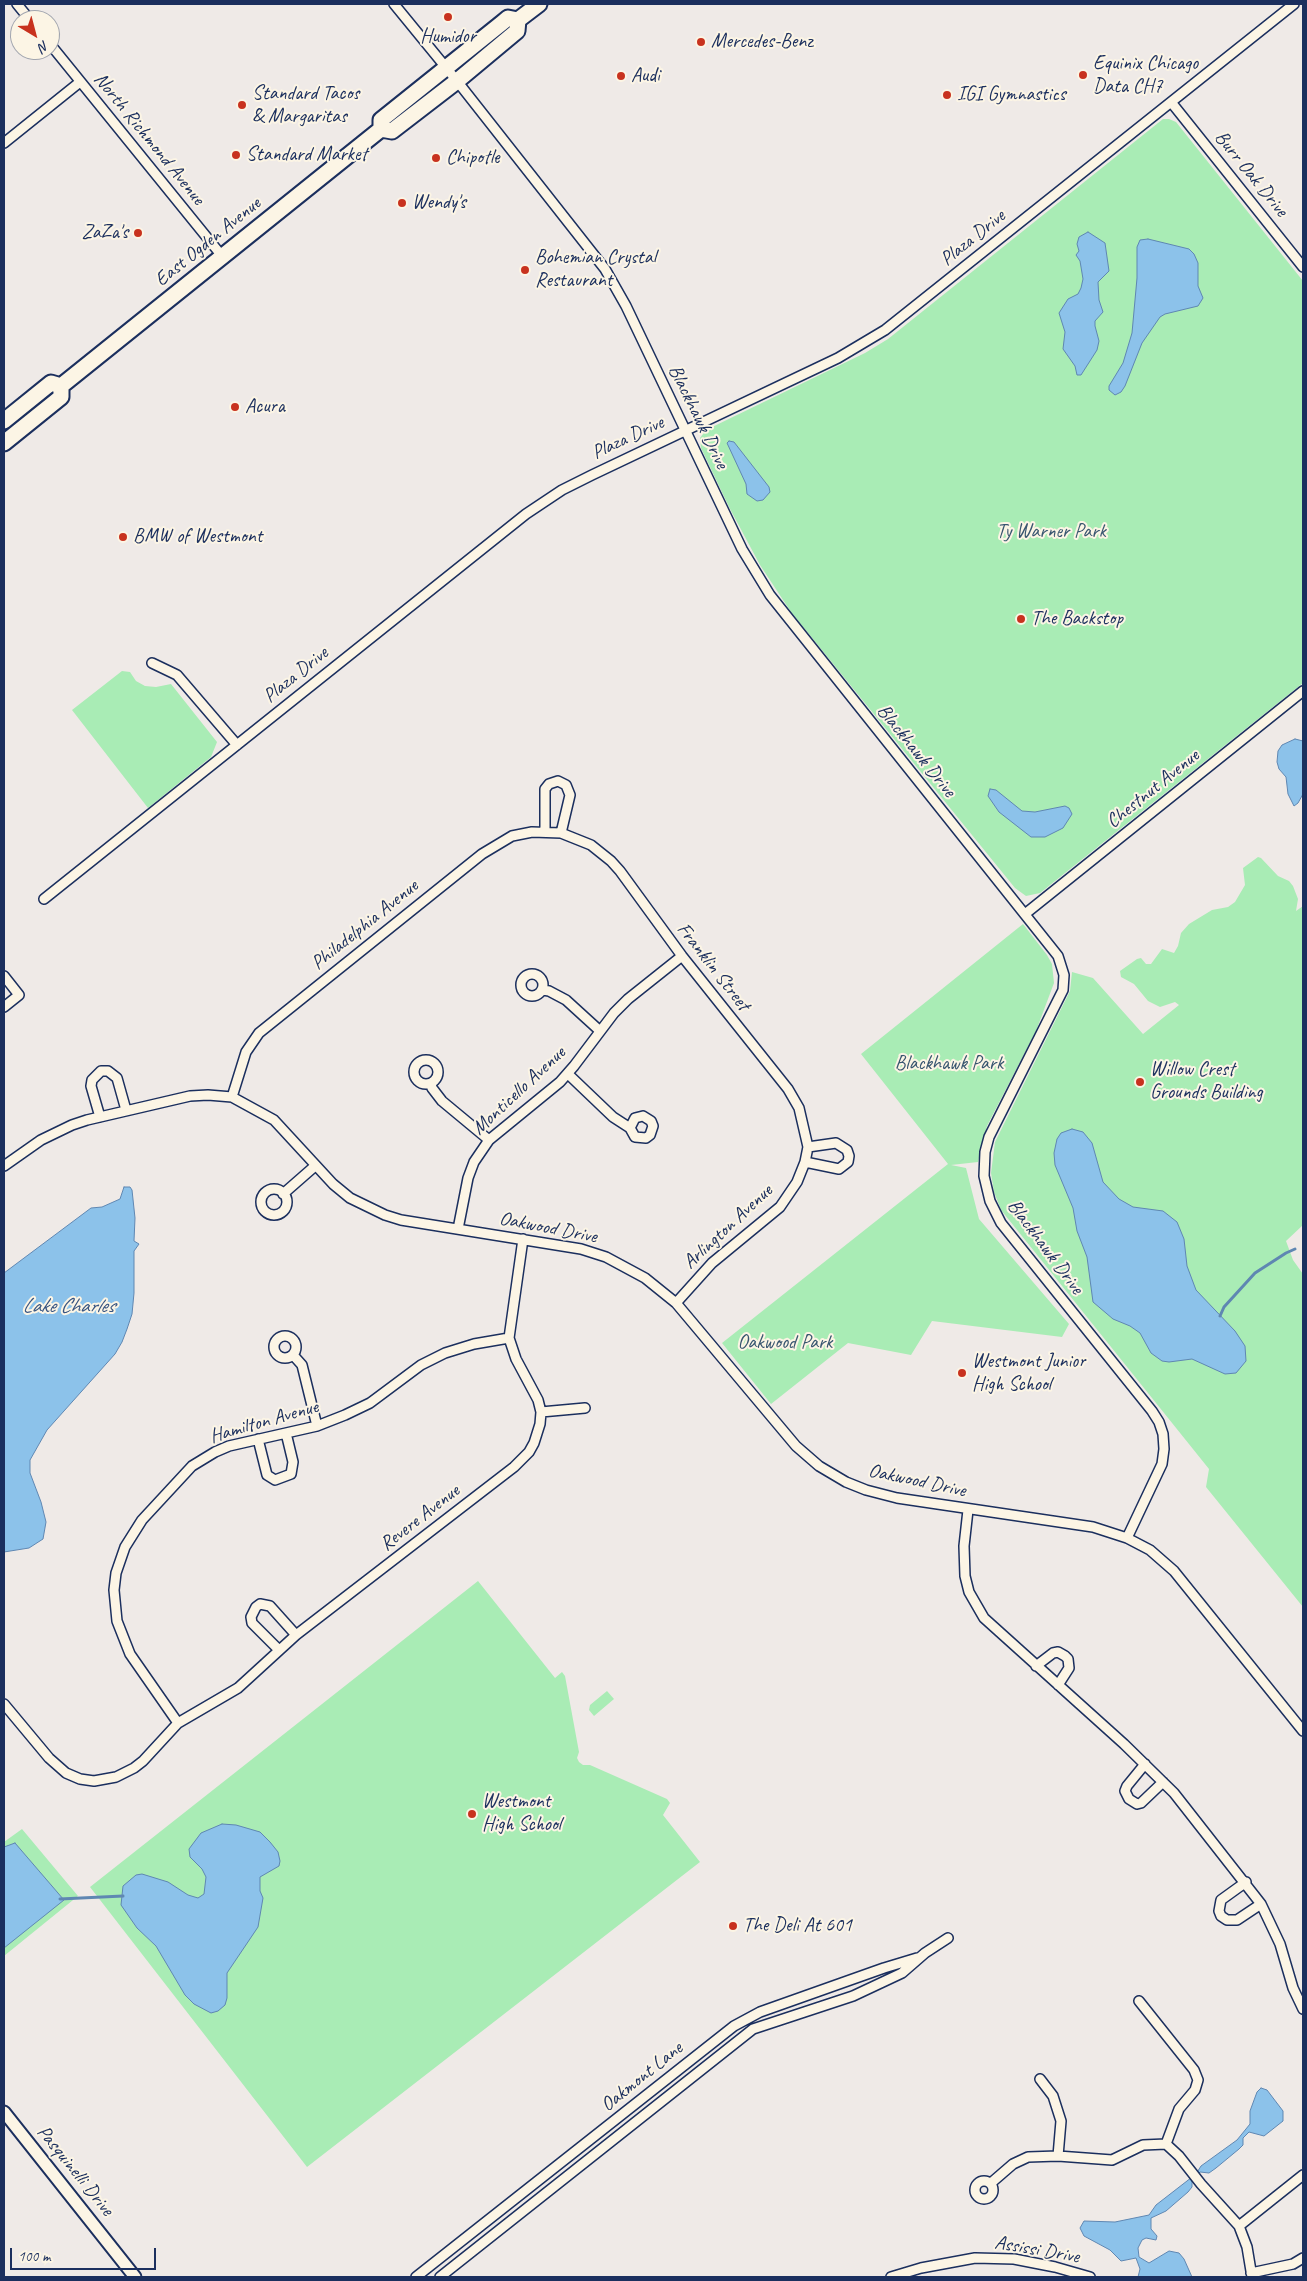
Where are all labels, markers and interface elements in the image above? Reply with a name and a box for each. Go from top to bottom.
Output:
north arrow [10,10,60,60]
marker: Humidor [442,11,454,23]
place label: Humidor [420,25,476,49]
place label: Mercedes-Benz [711,30,813,54]
marker: Mercedes-Benz [695,36,707,48]
text: N [35,37,52,56]
place label: Equinix Chicago Data CH7 [1093,52,1198,99]
place label: Audi [631,64,660,88]
street label: North Richmond Avenue [88,68,210,210]
marker: Equinix Chicago Data CH7 [1077,69,1089,81]
marker: Audi [615,70,627,82]
place label: Standard Tacos & Margaritas [252,82,359,129]
place label: IGI Gymnastics [957,83,1066,107]
marker: IGI Gymnastics [941,89,953,101]
marker: Standard Tacos & Margaritas [236,99,248,111]
street label: Burr Oak Drive [1209,126,1293,222]
place label: Standard Market [246,143,367,167]
place label: Chipotle [446,146,500,170]
marker: Standard Market [230,149,242,161]
marker: Chipotle [430,152,442,164]
place label: Wendy's [412,191,466,215]
street label: East Ogden Avenue [150,192,266,292]
marker: Wendy's [396,197,408,209]
street label: Plaza Drive [936,205,1010,271]
place label: ZaZa's [82,221,128,245]
marker: ZaZa's [132,227,144,239]
place label: Bohemian Crystal Restaurant [535,246,656,293]
marker: Bohemian Crystal Restaurant [519,264,531,276]
street label: Blackhawk Drive [663,361,733,473]
place label: Acura [245,395,285,419]
marker: Acura [229,401,241,413]
street label: Plaza Drive [588,411,668,465]
park label: Ty Warner Park [996,520,1106,544]
place label: BMW of Westmont [133,525,262,549]
marker: BMW of Westmont [117,531,129,543]
place label: The Backstop [1031,607,1123,631]
marker: The Backstop [1015,613,1027,625]
street label: Plaza Drive [259,642,333,708]
street label: Blackhawk Drive [871,700,961,802]
street label: Chestnut Avenue [1102,744,1204,834]
street label: Philadelphia Avenue [307,875,423,975]
street label: Franklin Street [671,918,755,1016]
street label: Monticello Avenue [467,1042,571,1140]
park label: Blackhawk Park [895,1052,1003,1076]
place label: Willow Crest Grounds Building [1150,1058,1263,1105]
marker: Willow Crest Grounds Building [1134,1076,1146,1088]
street label: Arlington Avenue [678,1179,778,1275]
street label: Blackhawk Drive [1001,1195,1089,1299]
street label: Oakwood Drive [497,1207,599,1249]
water label: Lake Charles [22,1293,114,1319]
park label: Oakwood Park [738,1331,832,1355]
place label: Westmont Junior High School [972,1350,1085,1397]
marker: Westmont Junior High School [956,1367,968,1379]
street label: Hamilton Avenue [207,1395,321,1449]
street label: Oakwood Drive [866,1459,968,1503]
street label: Revere Avenue [375,1479,465,1557]
place label: Westmont High School [482,1790,561,1837]
marker: Westmont High School [466,1808,478,1820]
place label: The Deli At 601 [743,1914,852,1938]
marker: The Deli At 601 [727,1920,739,1932]
street label: Oakmont Lane [596,2037,688,2117]
street label: Pasquinelli Drive [31,2121,119,2221]
street label: Assissi Drive [993,2231,1081,2269]
scale bar [12,2238,159,2270]
text: 100 m [18,2247,50,2266]

